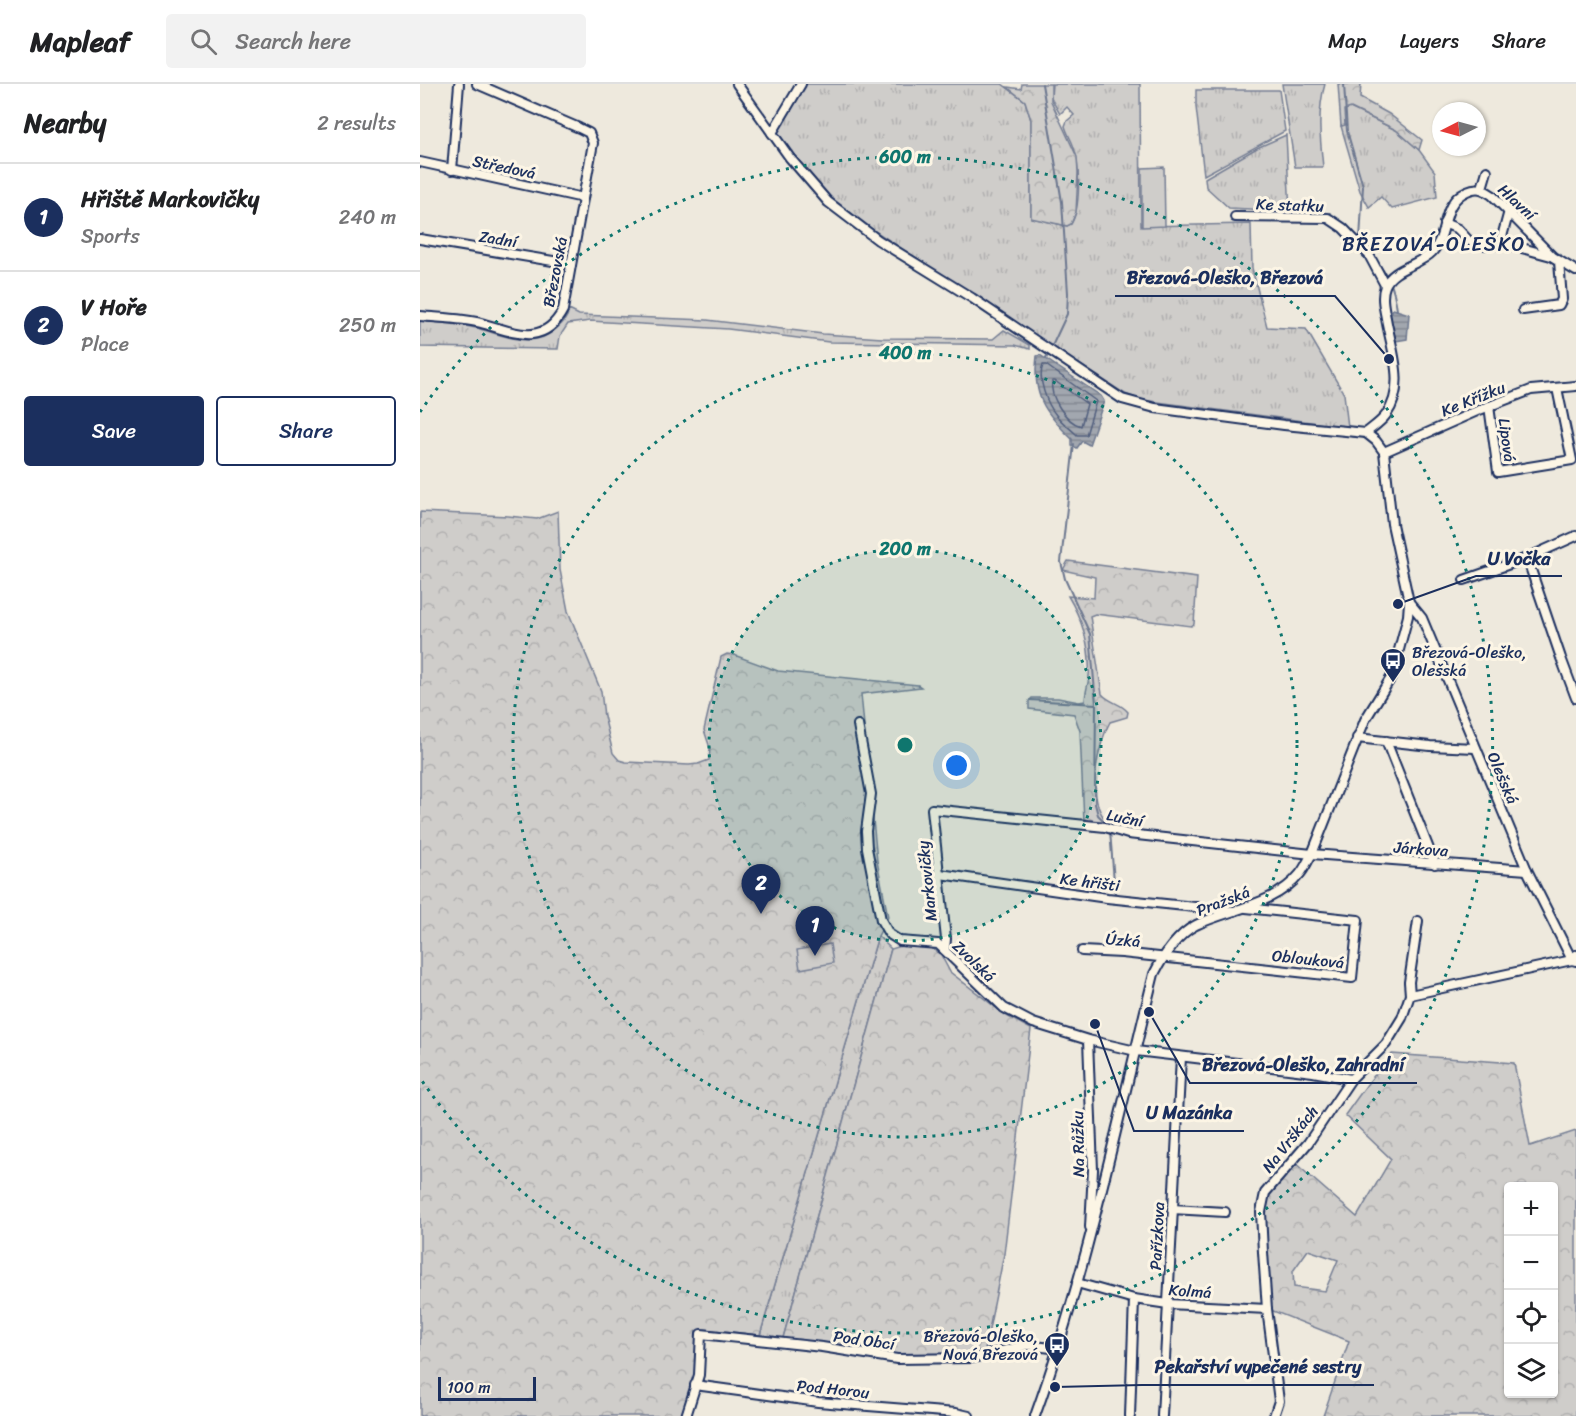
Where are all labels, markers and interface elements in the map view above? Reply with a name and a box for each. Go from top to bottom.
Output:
search box [166,14,586,68]
text: Mapleaf [30,17,130,66]
text: Search here [235,22,351,61]
text: Map [1328,22,1367,60]
text: Layers [1400,22,1459,60]
text: Share [1492,22,1546,60]
icon: search [187,25,220,58]
text: Nearby [24,100,106,146]
north arrow [1432,102,1486,156]
text: 2 results [317,106,396,141]
text: 600 m [878,141,931,173]
street label: Středová [470,146,538,188]
street label: Hlavní [1491,176,1545,230]
text: Hřiště Markovičky [81,180,259,219]
street label: Ke statku [1255,189,1325,221]
text: 1 [39,200,48,235]
text: 240 m [339,200,396,235]
text: Sports [81,219,140,254]
street label: Zadní [477,222,522,257]
district label: BŘEZOVÁ-OLEŠKO [1342,227,1526,262]
street label: Březovská [534,234,576,310]
callout: Březová-Oleško, Březová [1115,260,1335,296]
text: Březová-Oleško, Březová [1127,262,1323,294]
text: V Hoře [81,288,147,327]
text: 2 [38,308,49,343]
text: 250 m [339,308,396,343]
text: Place [81,327,129,362]
text: 400 m [878,337,931,369]
street label: Ke Křížku [1436,373,1510,425]
button: Save [24,396,204,466]
button: Share [216,396,396,466]
street label: Lipová [1490,416,1524,464]
text: 200 m [878,533,931,565]
callout: U Vočka [1476,540,1562,576]
text: U Vočka [1488,543,1551,575]
place label: Březová-Oleško, Olešská [1412,638,1526,685]
bus stop icon: Březová-Oleško, Olešská [1378,646,1408,684]
centre of rings [895,735,915,755]
street label: Olešská [1479,747,1527,809]
your location [942,751,971,780]
street label: Luční [1104,800,1148,836]
street label: Járkova [1392,833,1450,865]
street label: Markovičky [908,839,946,923]
pin: 2 [742,864,780,914]
street label: Ke hřišti [1058,864,1122,900]
street label: Pražská [1192,877,1254,925]
pin: 1 [796,906,834,956]
street label: Úzká [1104,924,1142,956]
street label: Zvolská [945,933,1003,989]
street label: Oblouková [1271,941,1345,977]
callout: Březová-Oleško, Zahradní [1190,1047,1417,1083]
text: Březová-Oleško, Zahradní [1202,1049,1407,1081]
callout: U Mazánka [1134,1095,1244,1131]
text: U Mazánka [1146,1097,1233,1129]
street label: Na Vrškách [1254,1099,1326,1179]
street label: Na Růžku [1063,1110,1093,1177]
map controls [1504,1182,1558,1398]
button: + [1504,1182,1558,1236]
street label: Pařízkova [1141,1201,1173,1271]
button: − [1504,1236,1558,1290]
street label: Kolmá [1168,1275,1212,1307]
button: locate [1504,1290,1558,1344]
street label: Pod Obcí [831,1321,899,1359]
place label: Březová-Oleško, Nová Březová [924,1322,1038,1369]
bus stop icon: Březová-Oleško, Nová Březová [1042,1330,1072,1368]
button: layers [1504,1344,1558,1398]
callout: Pekařství vypečené sestry [1142,1349,1374,1385]
text: Pekařství vypečené sestry [1155,1351,1362,1383]
street label: Pod Horou [795,1371,871,1407]
text: 100 m [447,1373,491,1402]
scale bar [438,1374,536,1402]

